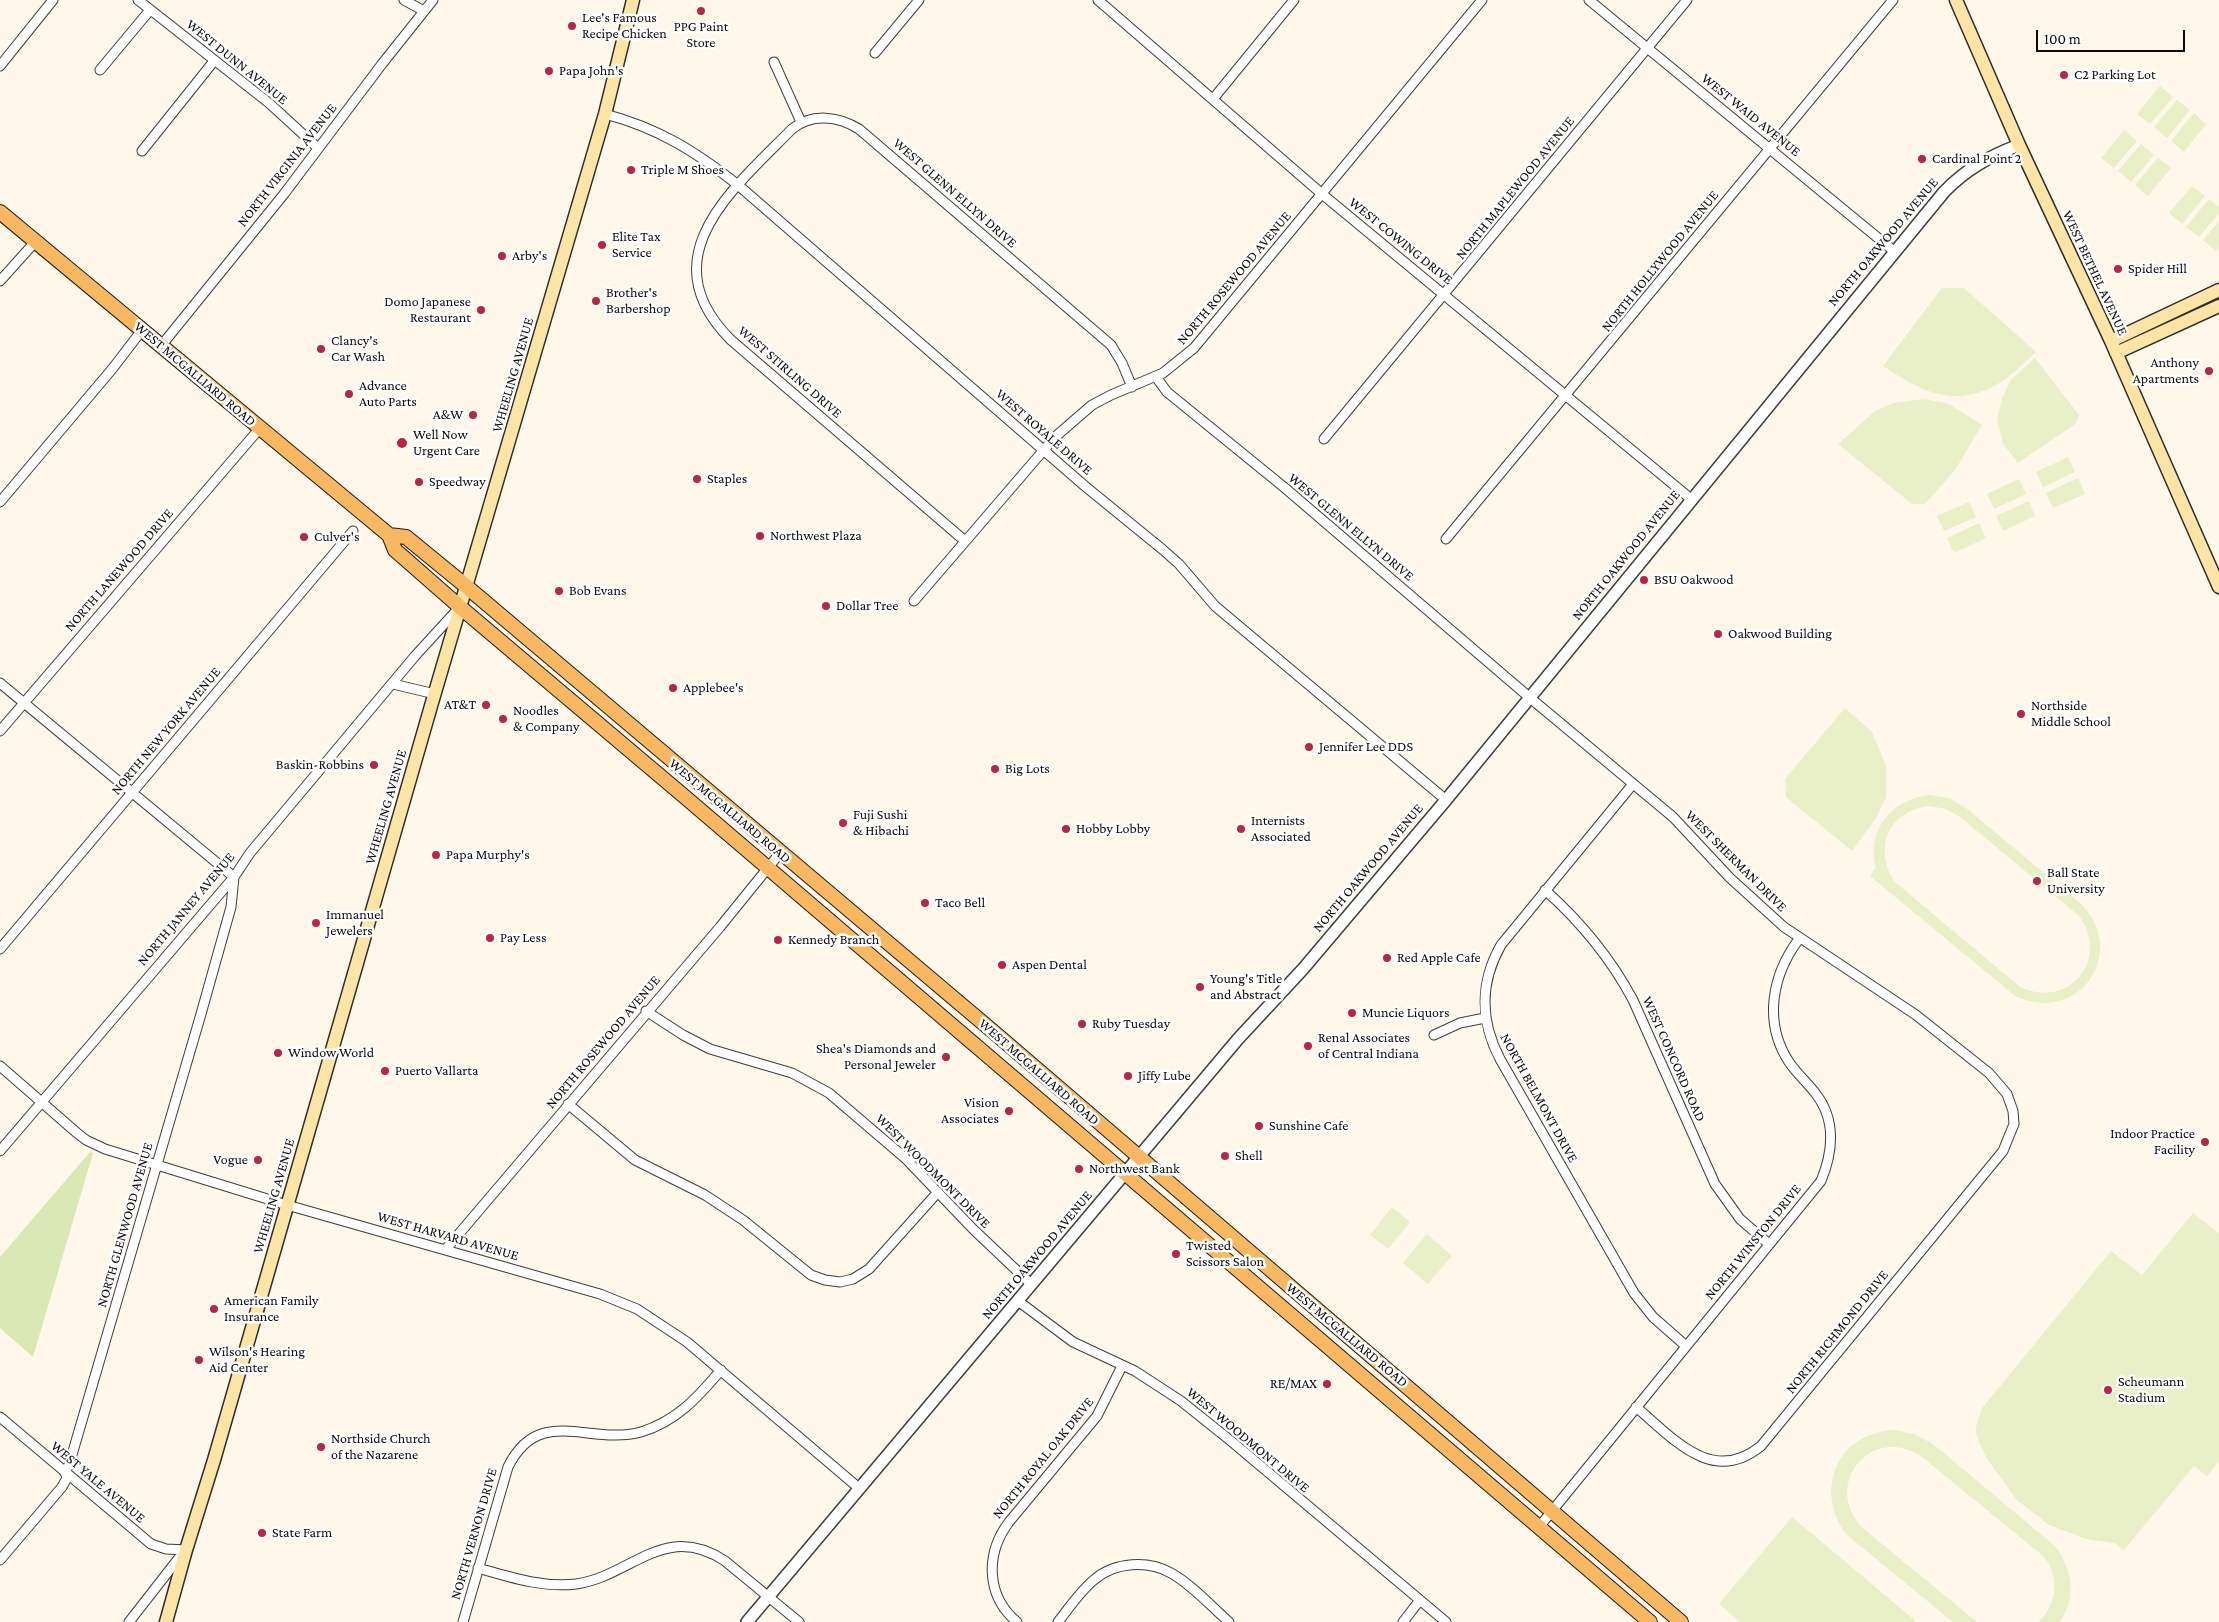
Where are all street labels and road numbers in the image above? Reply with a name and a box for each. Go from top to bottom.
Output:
street label: WEST DUNN AVENUE [183,16,291,108]
street label: WEST WAID AVENUE [1698,70,1804,160]
street label: NORTH VIRGINIA AVENUE [234,100,340,230]
street label: NORTH MAPLEWOOD AVENUE [1452,113,1578,263]
street label: WEST GLENN ELLYN DRIVE [890,135,1020,251]
street label: NORTH OAKWOOD AVENUE [1824,174,1942,310]
street label: NORTH HOLLYWOOD AVENUE [1598,187,1722,335]
street label: WEST COWING DRIVE [1345,194,1457,288]
street label: NORTH ROSEWOOD AVENUE [1173,208,1295,348]
street label: WEST BETHEL AVENUE [2059,208,2131,338]
street label: WHEELING AVENUE [489,316,537,434]
street label: WEST MCGALLIARD ROAD [131,318,259,430]
street label: WEST STIRLING DRIVE [735,322,845,422]
street label: WEST ROYALE DRIVE [992,385,1096,479]
street label: WEST GLENN ELLYN DRIVE [1285,470,1417,584]
street label: NORTH OAKWOOD AVENUE [1568,487,1684,623]
street label: NORTH LANEWOOD DRIVE [61,505,177,635]
street label: NORTH NEW YORK AVENUE [108,664,224,798]
street label: WHEELING AVENUE [362,748,410,866]
street label: WEST MCGALLIARD ROAD [666,755,794,867]
street label: NORTH OAKWOOD AVENUE [1309,800,1427,936]
street label: WEST SHERMAN DRIVE [1682,807,1790,915]
street label: NORTH JANNEY AVENUE [134,849,238,969]
street label: NORTH ROSEWOOD AVENUE [542,972,664,1112]
street label: WEST CONCORD ROAD [1639,994,1709,1124]
street label: WEST MCGALLIARD ROAD [975,1015,1103,1129]
street label: NORTH BELMONT DRIVE [1496,1030,1582,1166]
street label: WEST WOODMONT DRIVE [872,1110,994,1232]
street label: WHEELING AVENUE [250,1137,298,1255]
street label: NORTH GLENWOOD AVENUE [93,1141,157,1309]
street label: NORTH WINSTON DRIVE [1701,1181,1805,1303]
street label: NORTH OAKWOOD AVENUE [978,1187,1096,1323]
street label: WEST HARVARD AVENUE [375,1208,521,1264]
street label: NORTH RICHMOND DRIVE [1782,1267,1892,1397]
street label: WEST MCGALLIARD ROAD [1283,1279,1411,1391]
street label: WEST WOODMONT DRIVE [1183,1384,1313,1496]
street label: NORTH ROYAL OAK DRIVE [989,1394,1097,1522]
street label: WEST YALE AVENUE [47,1438,149,1526]
street label: NORTH VERNON DRIVE [447,1466,501,1602]

